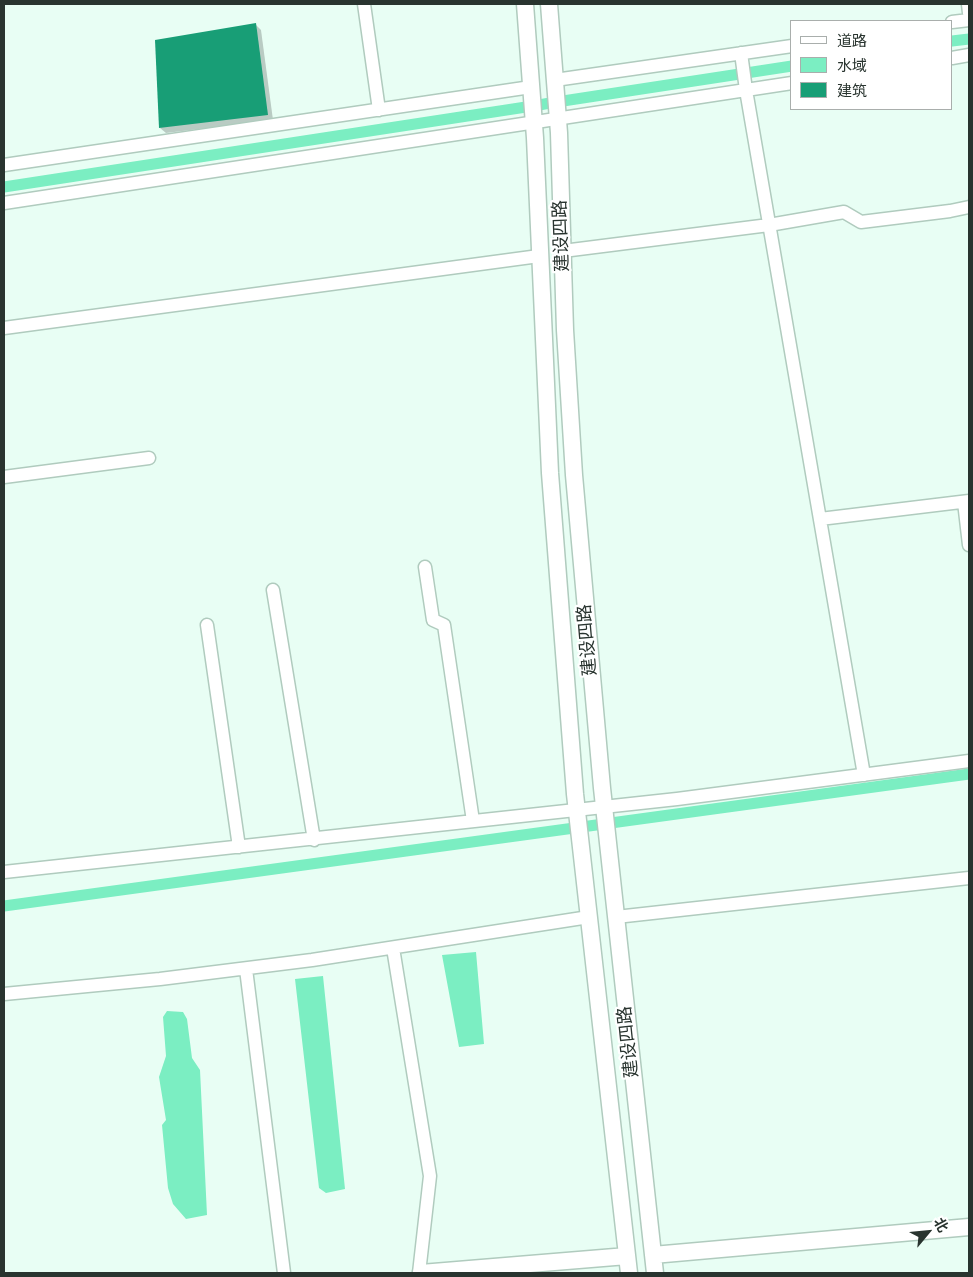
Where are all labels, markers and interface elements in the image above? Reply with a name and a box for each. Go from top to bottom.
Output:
legend [790,20,953,110]
text: 道路 [837,31,867,51]
text: 水域 [837,56,867,76]
text: 建筑 [837,81,867,101]
street label: 建设四路 [550,200,574,272]
street label: 建设四路 [574,603,602,677]
street label: 建设四路 [614,1005,644,1079]
north arrow [903,1207,953,1257]
text: 北 [930,1215,952,1235]

